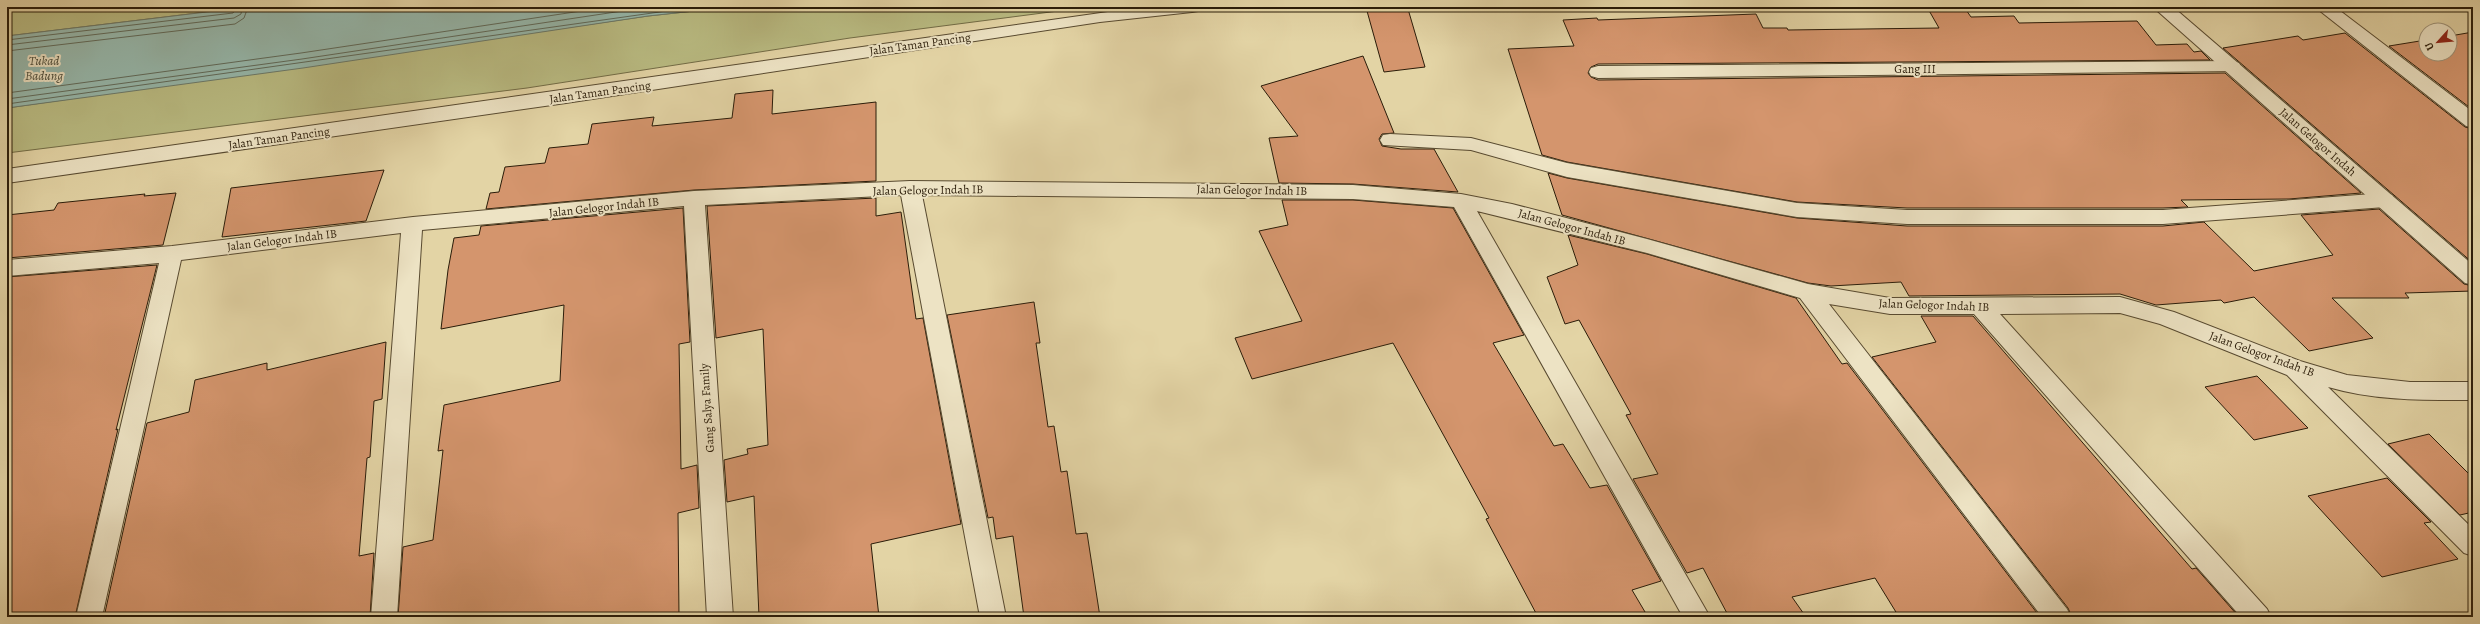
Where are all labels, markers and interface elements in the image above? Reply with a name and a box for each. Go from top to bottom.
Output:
north arrow [2418,22,2458,62]
street label: Jalan Taman Pancing [868,29,972,59]
text: U [2421,39,2438,53]
water label: Tukad Badung [25,52,63,84]
street label: Gang III [1894,61,1936,77]
street label: Jalan Taman Pancing [548,77,652,107]
street label: Jalan Gelogor Indah [2276,104,2360,180]
street label: Jalan Taman Pancing [227,123,331,153]
street label: Jalan Gelogor Indah IB [872,181,984,199]
street label: Jalan Gelogor Indah IB [1196,181,1308,199]
street label: Jalan Gelogor Indah IB [548,193,660,221]
street label: Jalan Gelogor Indah IB [1516,205,1628,249]
street label: Jalan Gelogor Indah IB [226,225,338,255]
street label: Jalan Gelogor Indah IB [1878,295,1990,315]
street label: Jalan Gelogor Indah IB [2207,328,2317,380]
street label: Gang Salya Family [696,362,718,453]

